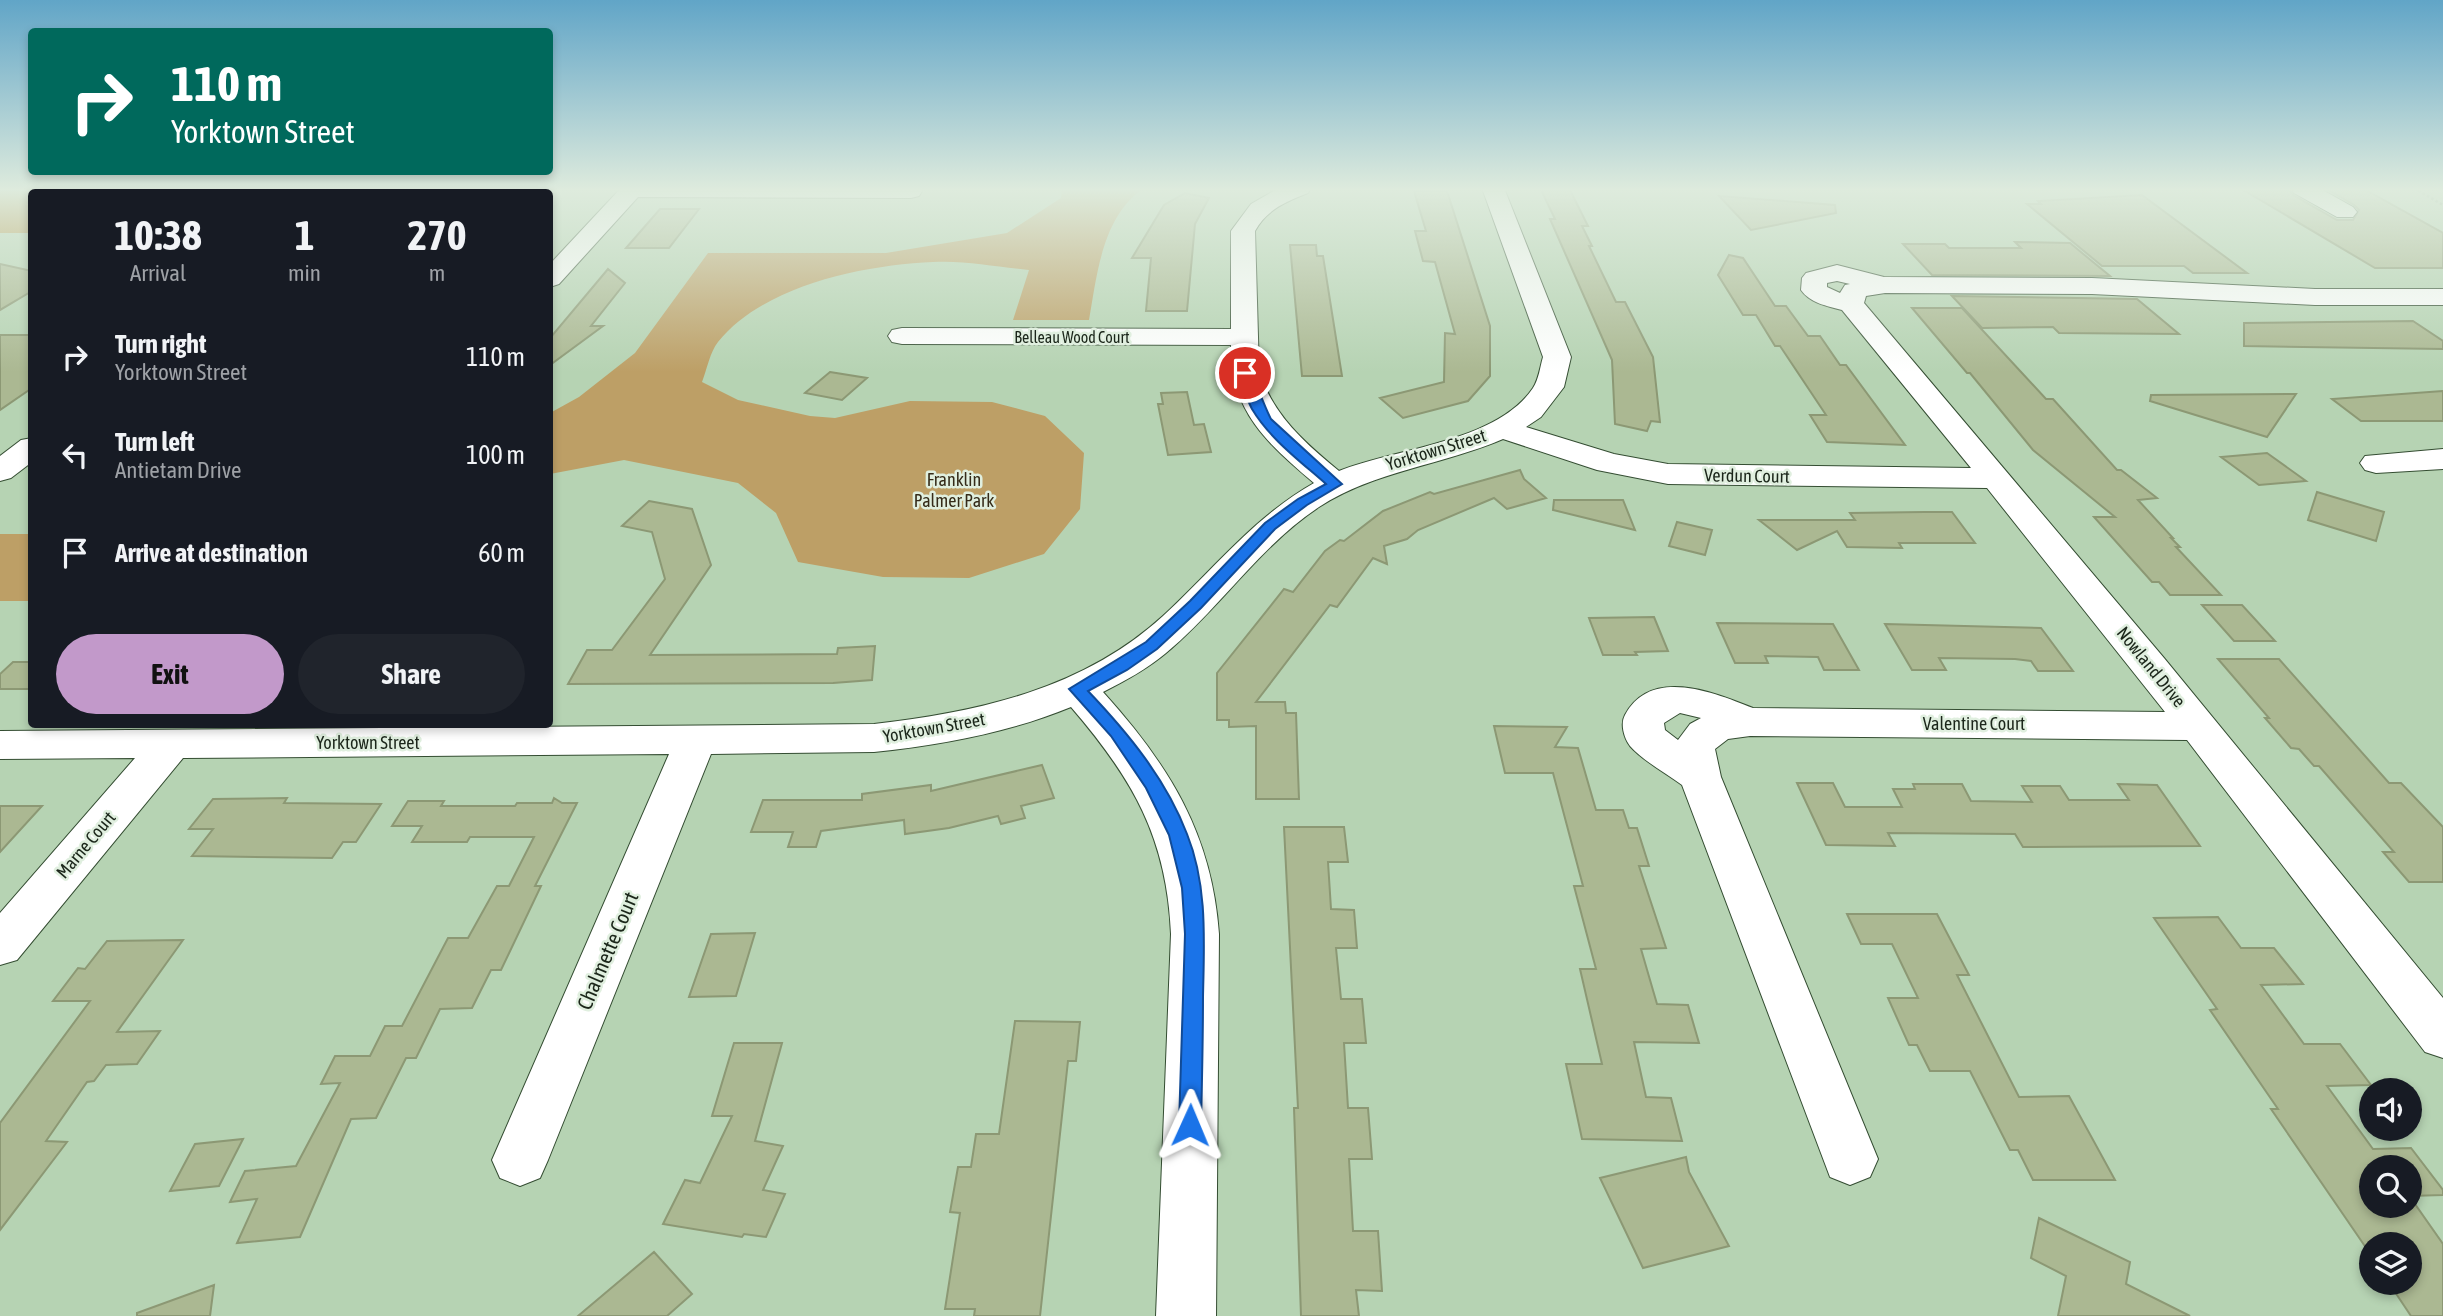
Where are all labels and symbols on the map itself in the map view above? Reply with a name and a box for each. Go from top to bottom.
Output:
street label: Belleau Wood Court [1014,328,1130,346]
pin [1215,343,1275,403]
street label: Yorktown Street [1383,424,1488,475]
street label: Verdun Court [1704,464,1790,487]
park label: Franklin Palmer Park [914,469,994,511]
street label: Nowland Drive [2113,622,2190,711]
street label: Yorktown Street [881,708,987,747]
street label: Valentine Court [1923,713,2025,734]
street label: Yorktown Street [316,732,420,753]
street label: Marne Court [52,807,120,882]
street label: Chalmette Court [572,888,643,1013]
position arrow [1153,1088,1227,1162]

